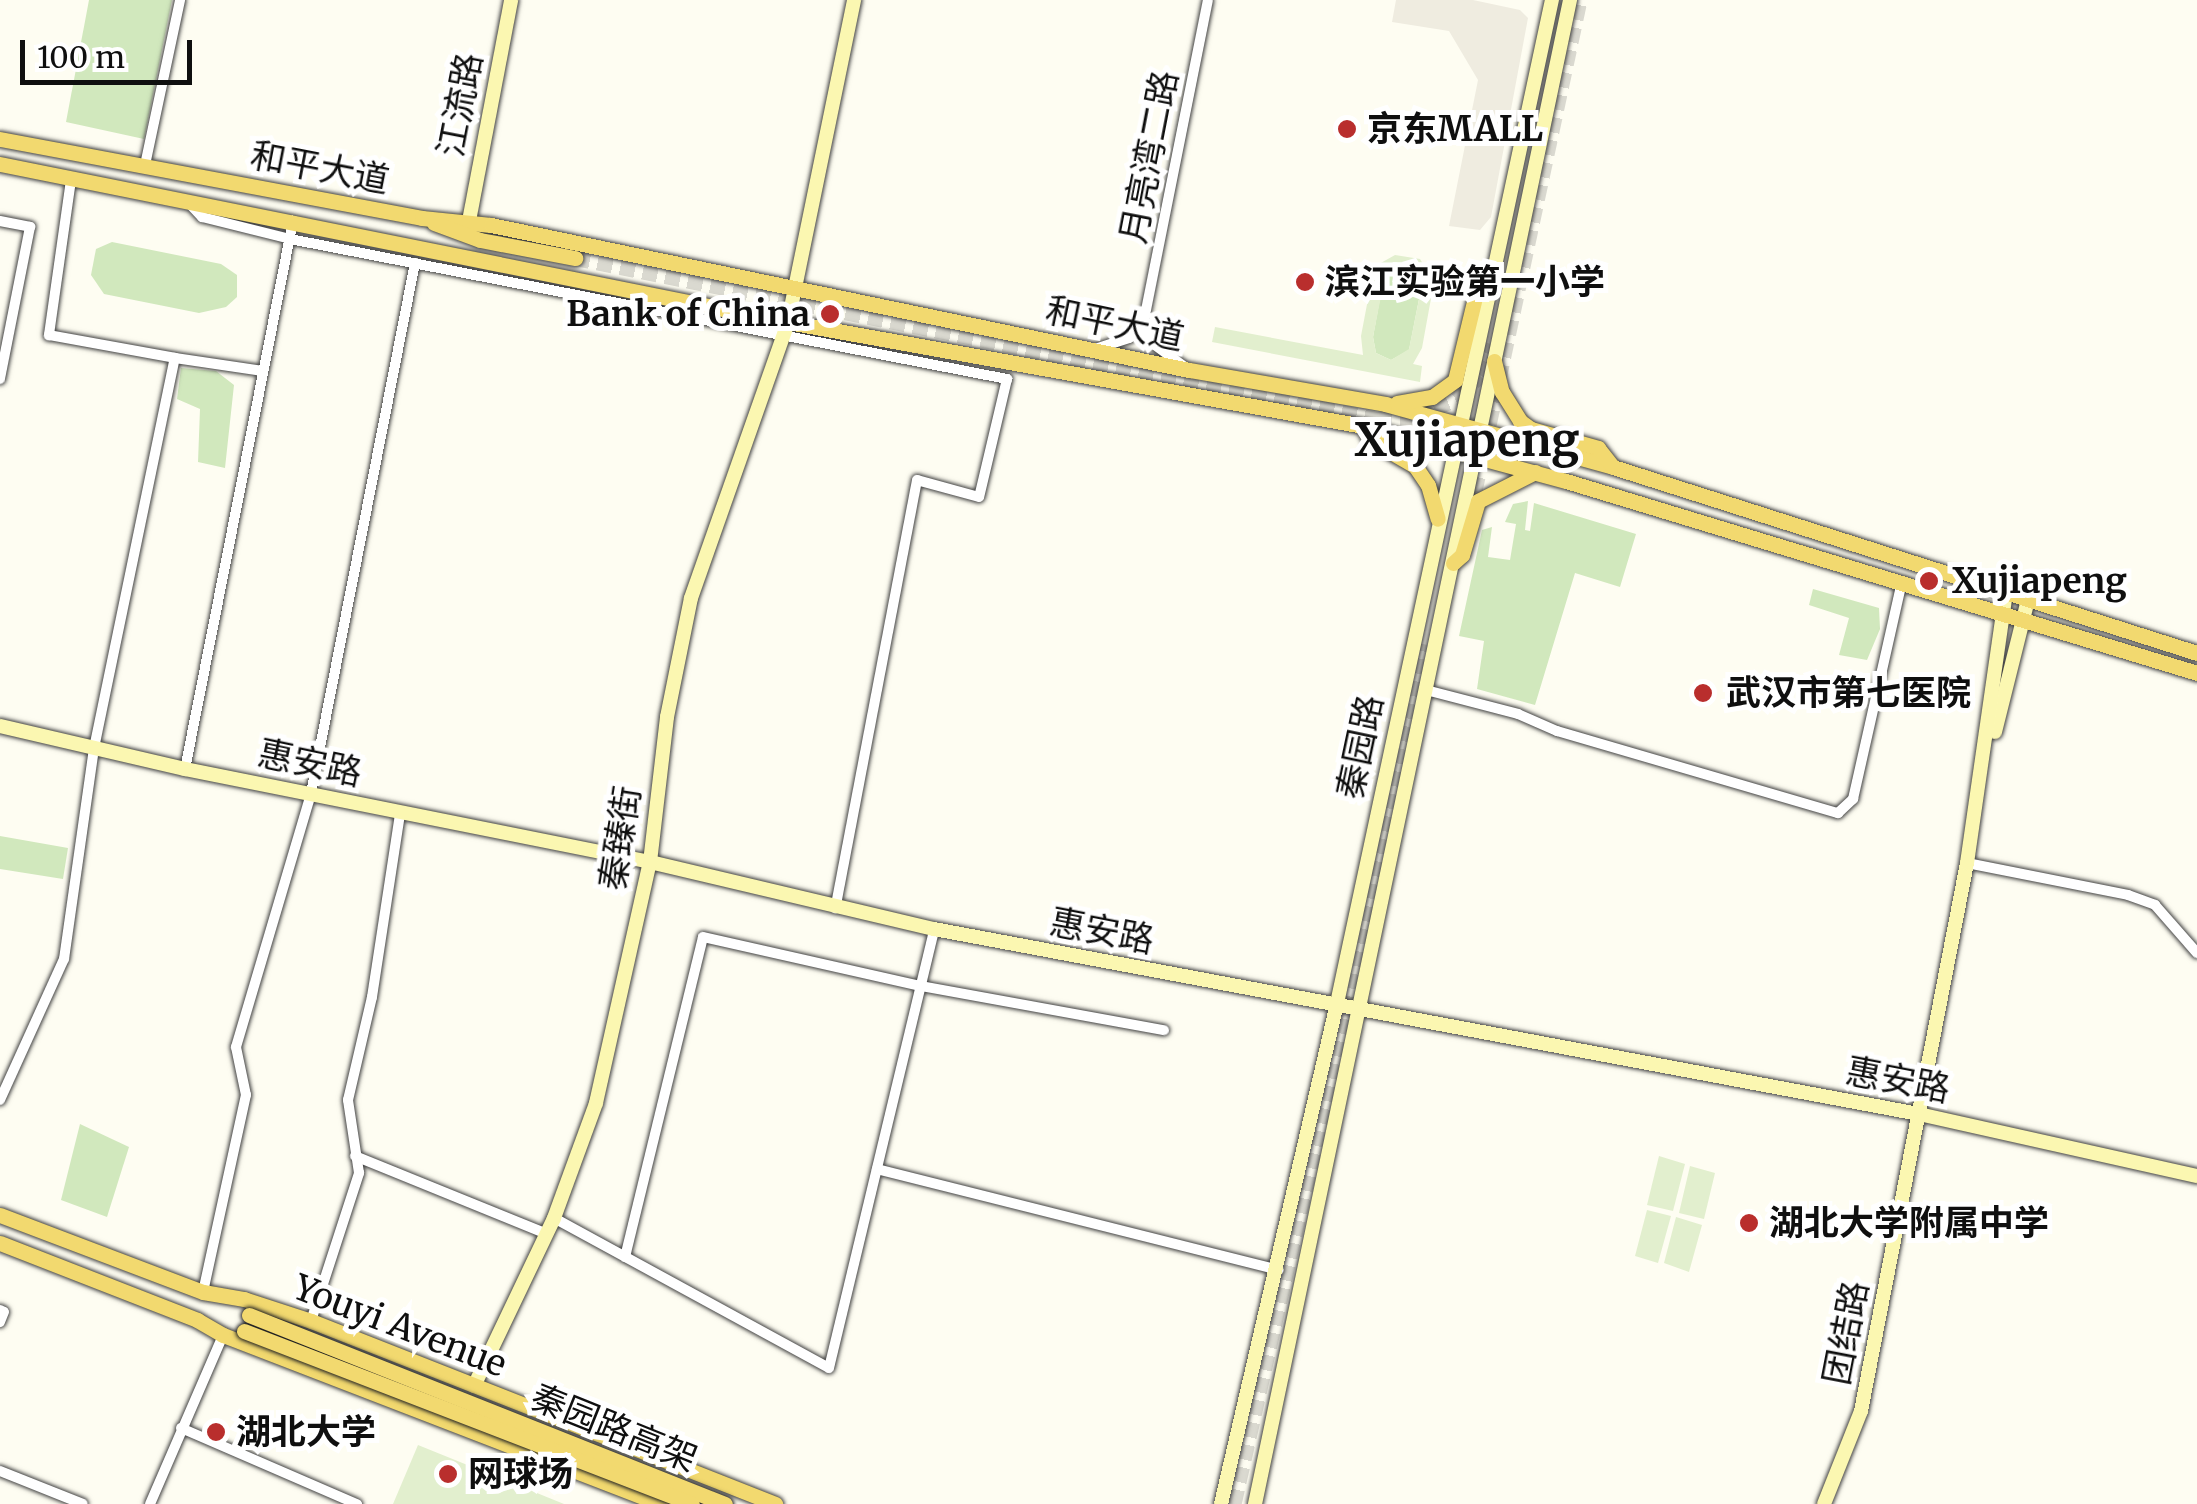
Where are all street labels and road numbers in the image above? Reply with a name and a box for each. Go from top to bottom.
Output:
street label: 江流路 [429,49,491,161]
street label: 月亮湾二路 [1112,67,1186,247]
street label: 和平大道 [247,134,393,202]
street label: 和平大道 [1042,289,1188,359]
street label: 秦园路 [1329,691,1391,803]
street label: 惠安路 [254,732,366,794]
street label: 秦臻街 [591,783,649,893]
street label: 惠安路 [1046,900,1158,962]
street label: 惠安路 [1842,1049,1954,1111]
street label: Youyi Avenue [288,1266,512,1386]
street label: 团结路 [1815,1277,1877,1389]
street label: 秦园路高架 [525,1376,703,1480]

